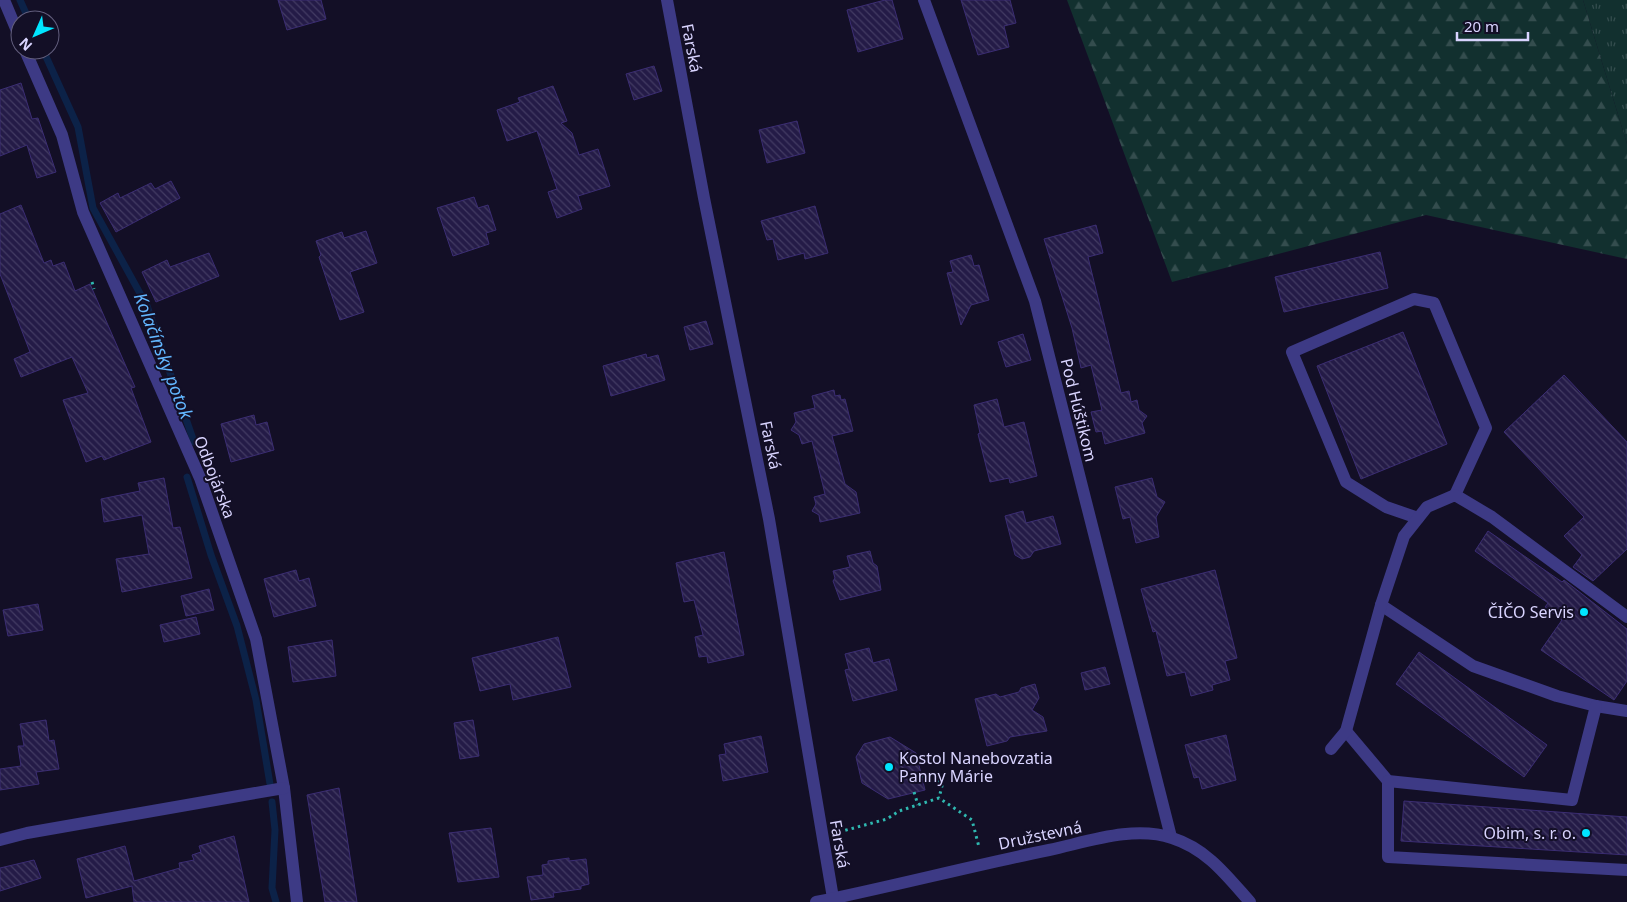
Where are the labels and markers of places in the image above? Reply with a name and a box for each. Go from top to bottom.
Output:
place label: ČIČO Servis [1488,601,1574,623]
marker: ČIČO Servis [1578,606,1590,618]
place label: Kostol Nanebovzatia Panny Márie [899,747,1053,787]
marker: Kostol Nanebovzatia Panny Márie [883,761,895,773]
place label: Obim, s. r. o. [1484,822,1576,844]
marker: Obim, s. r. o. [1580,827,1592,839]

